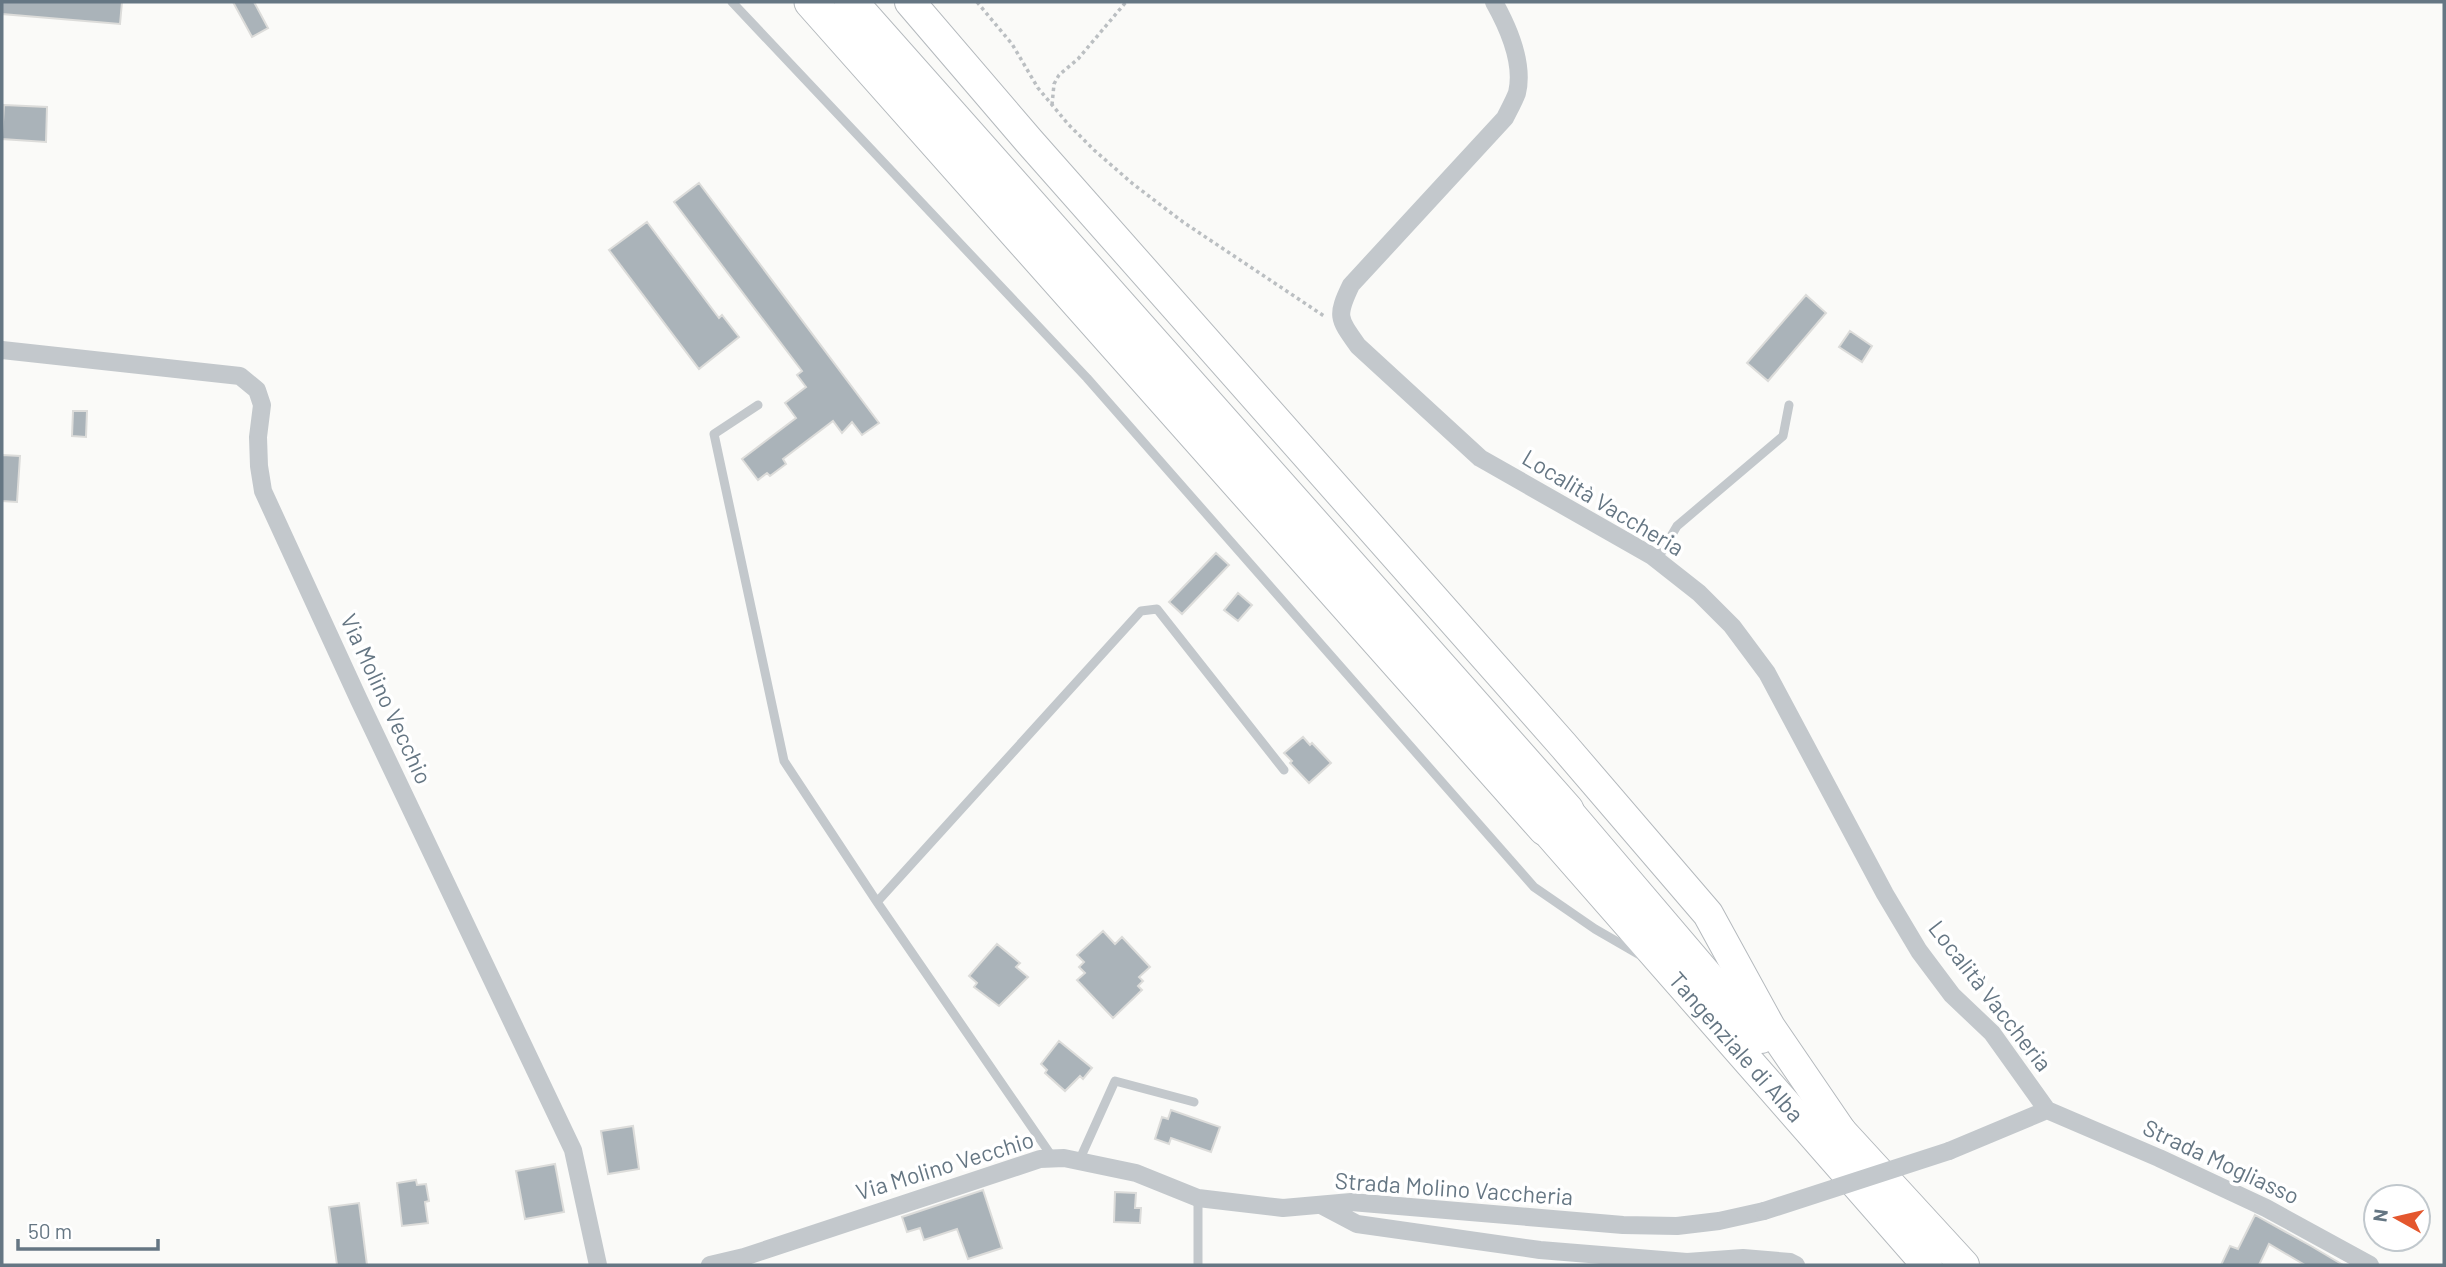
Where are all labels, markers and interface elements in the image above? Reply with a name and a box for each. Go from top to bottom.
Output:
street label: Località Vaccheria [1518,443,1689,561]
street label: Via Molino Vecchio [335,609,439,788]
street label: Località Vaccheria [1923,914,2058,1076]
street label: Tangenziale di Alba [1664,966,1810,1127]
street label: Strada Mogliasso [2139,1113,2304,1210]
street label: Via Molino Vecchio [852,1125,1037,1205]
street label: Strada Molino Vaccheria [1334,1166,1574,1210]
north arrow [2362,1183,2432,1253]
scale bar [18,1208,158,1252]
text: N [2367,1208,2392,1223]
text: 50 m [28,1218,72,1243]

